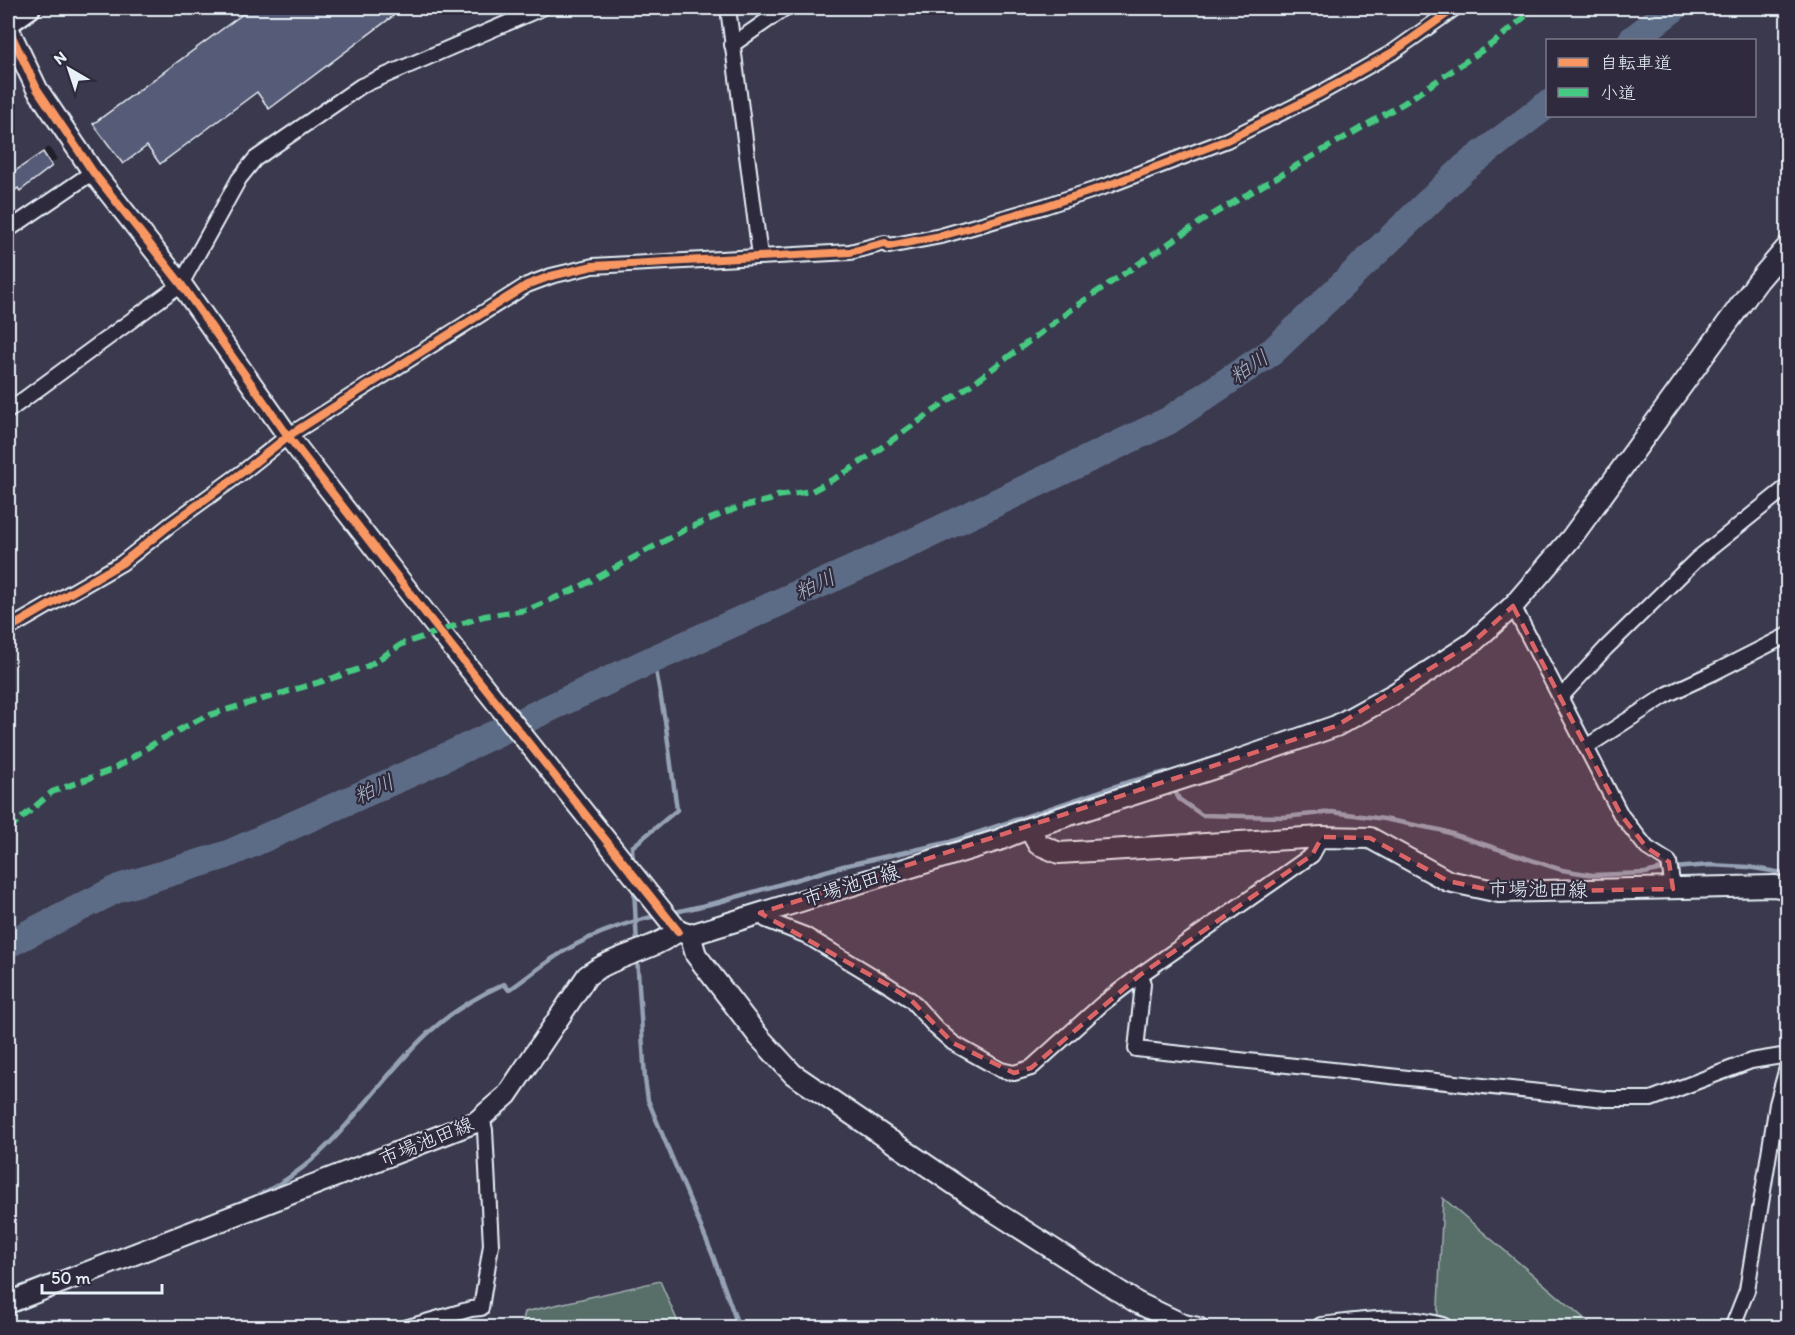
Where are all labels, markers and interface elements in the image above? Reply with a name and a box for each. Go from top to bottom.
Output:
north arrow [39,39,99,99]
legend [1546,39,1756,117]
text: N [50,47,70,69]
text: 自転車道 [1600,52,1672,74]
text: 小道 [1600,82,1636,104]
water label: 粕川 [1224,344,1273,389]
water label: 粕川 [790,564,839,605]
water label: 粕川 [350,769,398,809]
street label: 市場池田線 [800,859,902,911]
street label: 市場池田線 [1488,876,1588,902]
street label: 市場池田線 [375,1111,477,1171]
scale bar [42,1257,162,1295]
text: 50 m [51,1267,91,1289]

